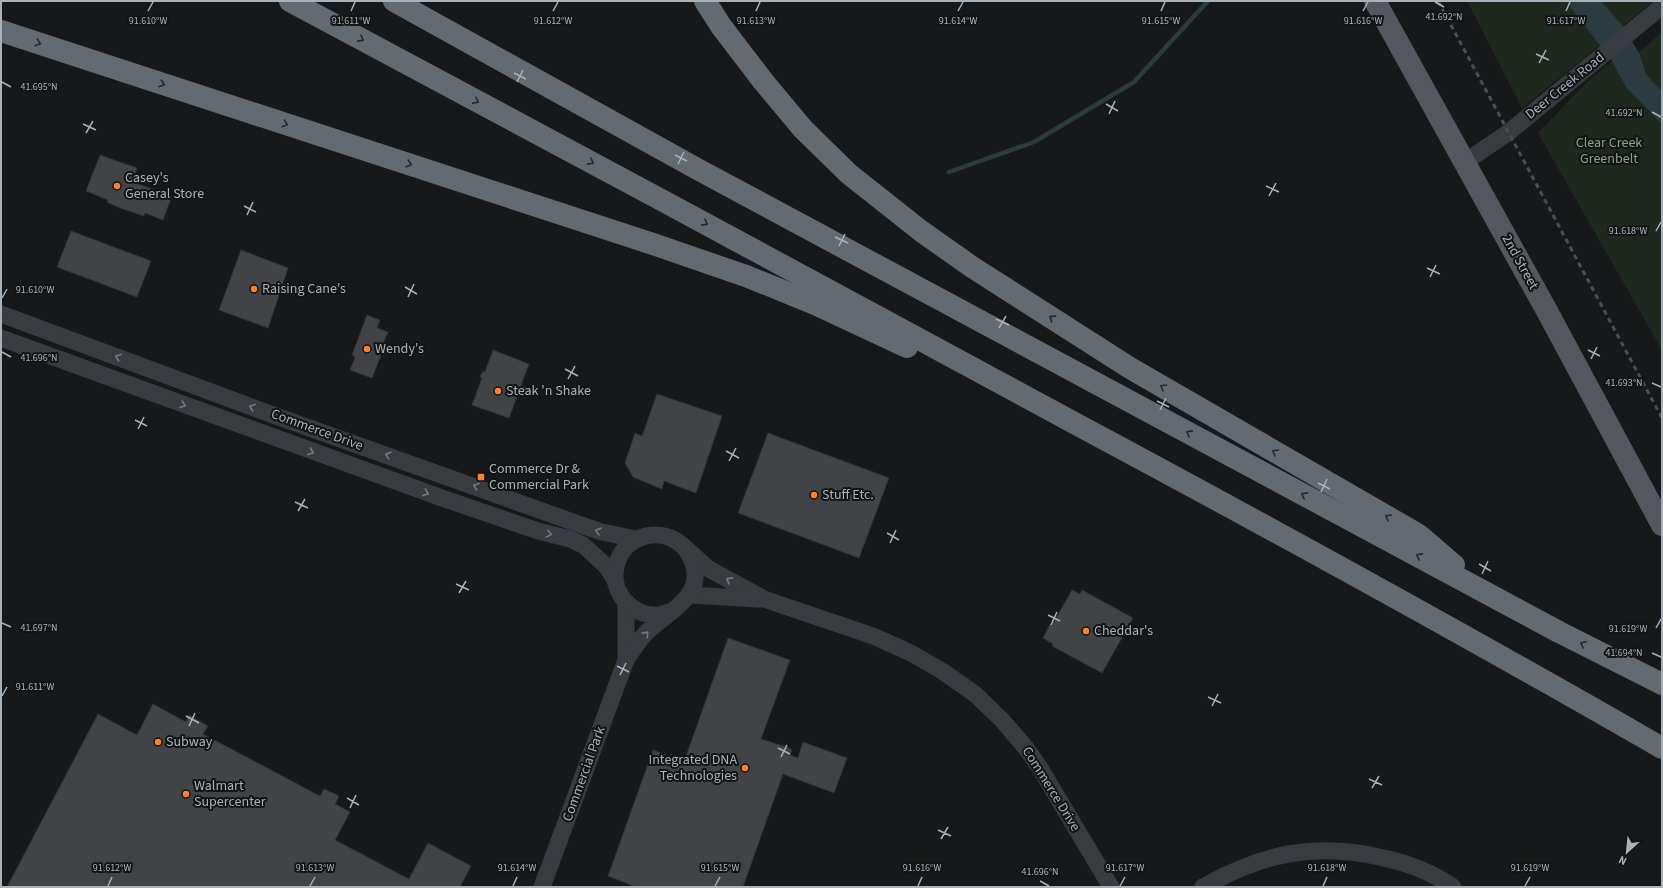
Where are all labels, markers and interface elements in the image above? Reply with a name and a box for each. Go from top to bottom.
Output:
text: 41.692°N [1425,10,1463,24]
text: 91.610°W [129,14,167,28]
text: 91.611°W [332,14,370,28]
text: 91.612°W [534,14,572,28]
text: 91.613°W [737,14,775,28]
text: 91.614°W [939,14,977,28]
text: 91.615°W [1142,14,1180,28]
text: 91.616°W [1344,14,1382,28]
text: 91.617°W [1547,14,1585,28]
one-way arrow [357,35,365,42]
one-way arrow [34,39,41,47]
street label: Deer Creek Road [1521,48,1609,124]
one-way arrow [158,79,165,87]
text: 41.695°N [20,80,58,94]
one-way arrow [472,96,479,103]
text: 41.692°N [1605,106,1643,120]
one-way arrow [282,119,289,128]
park label: Clear Creek Greenbelt [1576,133,1642,169]
one-way arrow [587,157,594,165]
one-way arrow [405,159,412,168]
place label: Casey's General Store [125,168,204,204]
marker: Casey's General Store [112,181,122,191]
one-way arrow [701,219,708,226]
text: 91.618°W [1609,224,1647,238]
street label: 2nd Street [1497,231,1543,293]
place label: Raising Cane's [262,279,346,299]
text: 91.610°W [16,283,54,297]
marker: Raising Cane's [249,284,259,294]
one-way arrow [1050,316,1057,323]
place label: Wendy's [375,339,424,359]
marker: Wendy's [362,344,372,354]
text: 41.696°N [20,351,58,365]
one-way arrow [114,353,121,361]
text: 41.693°N [1605,376,1643,390]
place label: Steak 'n Shake [506,381,591,401]
one-way arrow [1160,384,1167,391]
marker: Steak 'n Shake [493,386,503,396]
one-way arrow [180,400,187,409]
one-way arrow [249,403,256,411]
street label: Commerce Drive [268,404,366,456]
one-way arrow [1186,431,1194,438]
one-way arrow [308,447,315,455]
one-way arrow [1272,449,1279,456]
one-way arrow [384,452,391,460]
place label: Commerce Dr & Commercial Park [489,459,589,495]
marker: Commerce Dr & Commercial Park [476,472,486,482]
one-way arrow [472,483,479,491]
place label: Stuff Etc. [822,485,874,505]
one-way arrow [423,488,430,496]
marker: Stuff Etc. [809,490,819,500]
one-way arrow [1301,492,1308,500]
one-way arrow [1385,514,1392,522]
one-way arrow [595,527,601,535]
one-way arrow [545,529,552,538]
one-way arrow [1415,554,1423,561]
one-way arrow [726,578,734,585]
text: 41.697°N [20,621,58,635]
place label: Cheddar's [1094,621,1153,641]
text: 91.619°W [1609,622,1647,636]
marker: Cheddar's [1081,626,1091,636]
one-way arrow [641,631,648,639]
one-way arrow [1579,641,1587,649]
text: 41.694°N [1605,646,1643,660]
text: 91.611°W [16,680,54,694]
street label: Commercial Park [558,724,610,824]
place label: Subway [166,732,213,752]
marker: Subway [153,737,163,747]
street label: Commerce Drive [1017,743,1085,835]
place label: Integrated DNA Technologies [649,750,737,786]
marker: Integrated DNA Technologies [740,763,750,773]
place label: Walmart Supercenter [194,776,266,812]
marker: Walmart Supercenter [181,789,191,799]
north arrow [1607,832,1647,872]
text: N [1616,852,1629,869]
text: 91.612°W [93,861,131,875]
text: 91.613°W [296,861,334,875]
text: 91.614°W [498,861,536,875]
text: 91.615°W [701,861,739,875]
text: 91.616°W [903,861,941,875]
text: 91.617°W [1106,861,1144,875]
text: 91.618°W [1308,861,1346,875]
text: 91.619°W [1511,861,1549,875]
text: 41.696°N [1021,865,1059,879]

